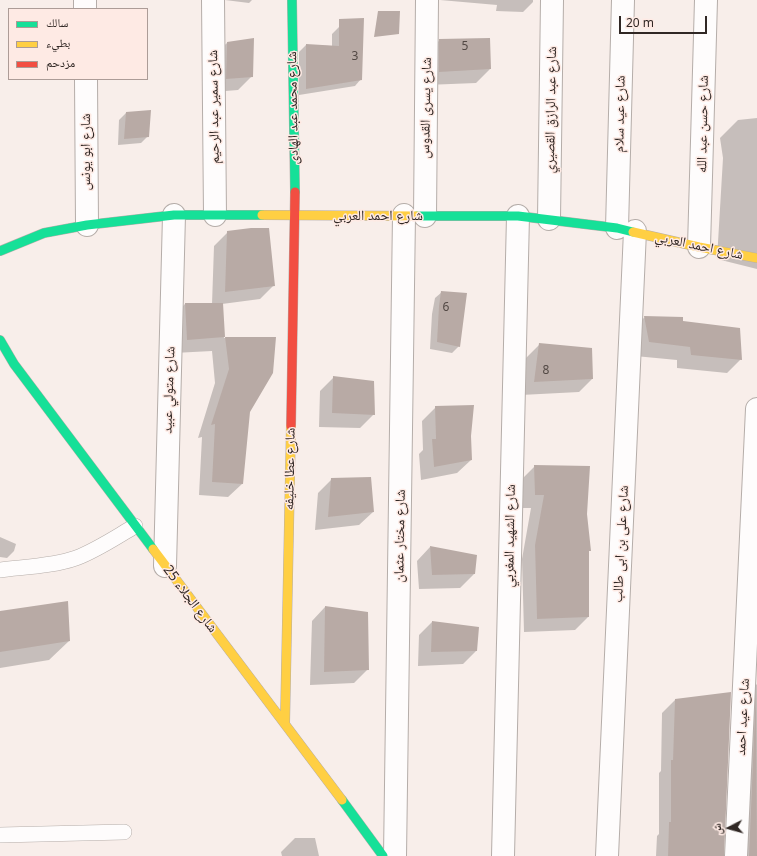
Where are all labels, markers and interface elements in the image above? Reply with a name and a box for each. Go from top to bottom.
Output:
legend [8,8,148,80]
scale bar [621,8,709,34]
text: سالك [46,14,68,31]
text: 20 m [626,14,654,31]
text: بطيء [46,34,70,51]
house number: 5 [462,40,468,54]
street label: شارع عبد الرازق القصيري [541,46,561,174]
street label: شارع سمير عبد الرحيم [205,50,223,164]
house number: 3 [352,50,358,64]
street label: شارع محمد عبد الهادى [284,51,302,165]
text: مزدحم [46,54,75,71]
street label: شارع يسرى القدوس [417,57,435,159]
street label: شارع عيد سلام [611,75,629,153]
street label: شارع حسن عبد الله [694,75,712,173]
street label: شارع ابو يونس [78,113,94,191]
street label: شارع احمد العربي [333,208,423,224]
street label: شارع احمد العربي [653,228,745,264]
house number: 6 [443,301,449,315]
street label: شارع متولي عبيد [159,346,179,434]
house number: 8 [543,364,549,378]
street label: شارع عطا خليفه [281,428,299,510]
street label: شارع الشهيد المغربي [501,484,519,588]
street label: شارع على بن ابى طالب [610,485,632,603]
street label: شارع مختار عثمان [391,489,409,583]
street label: شارع الجلاء 25 [159,562,221,636]
street label: شارع عيد احمد [733,678,753,756]
north arrow [709,808,749,848]
text: ش [709,823,725,836]

